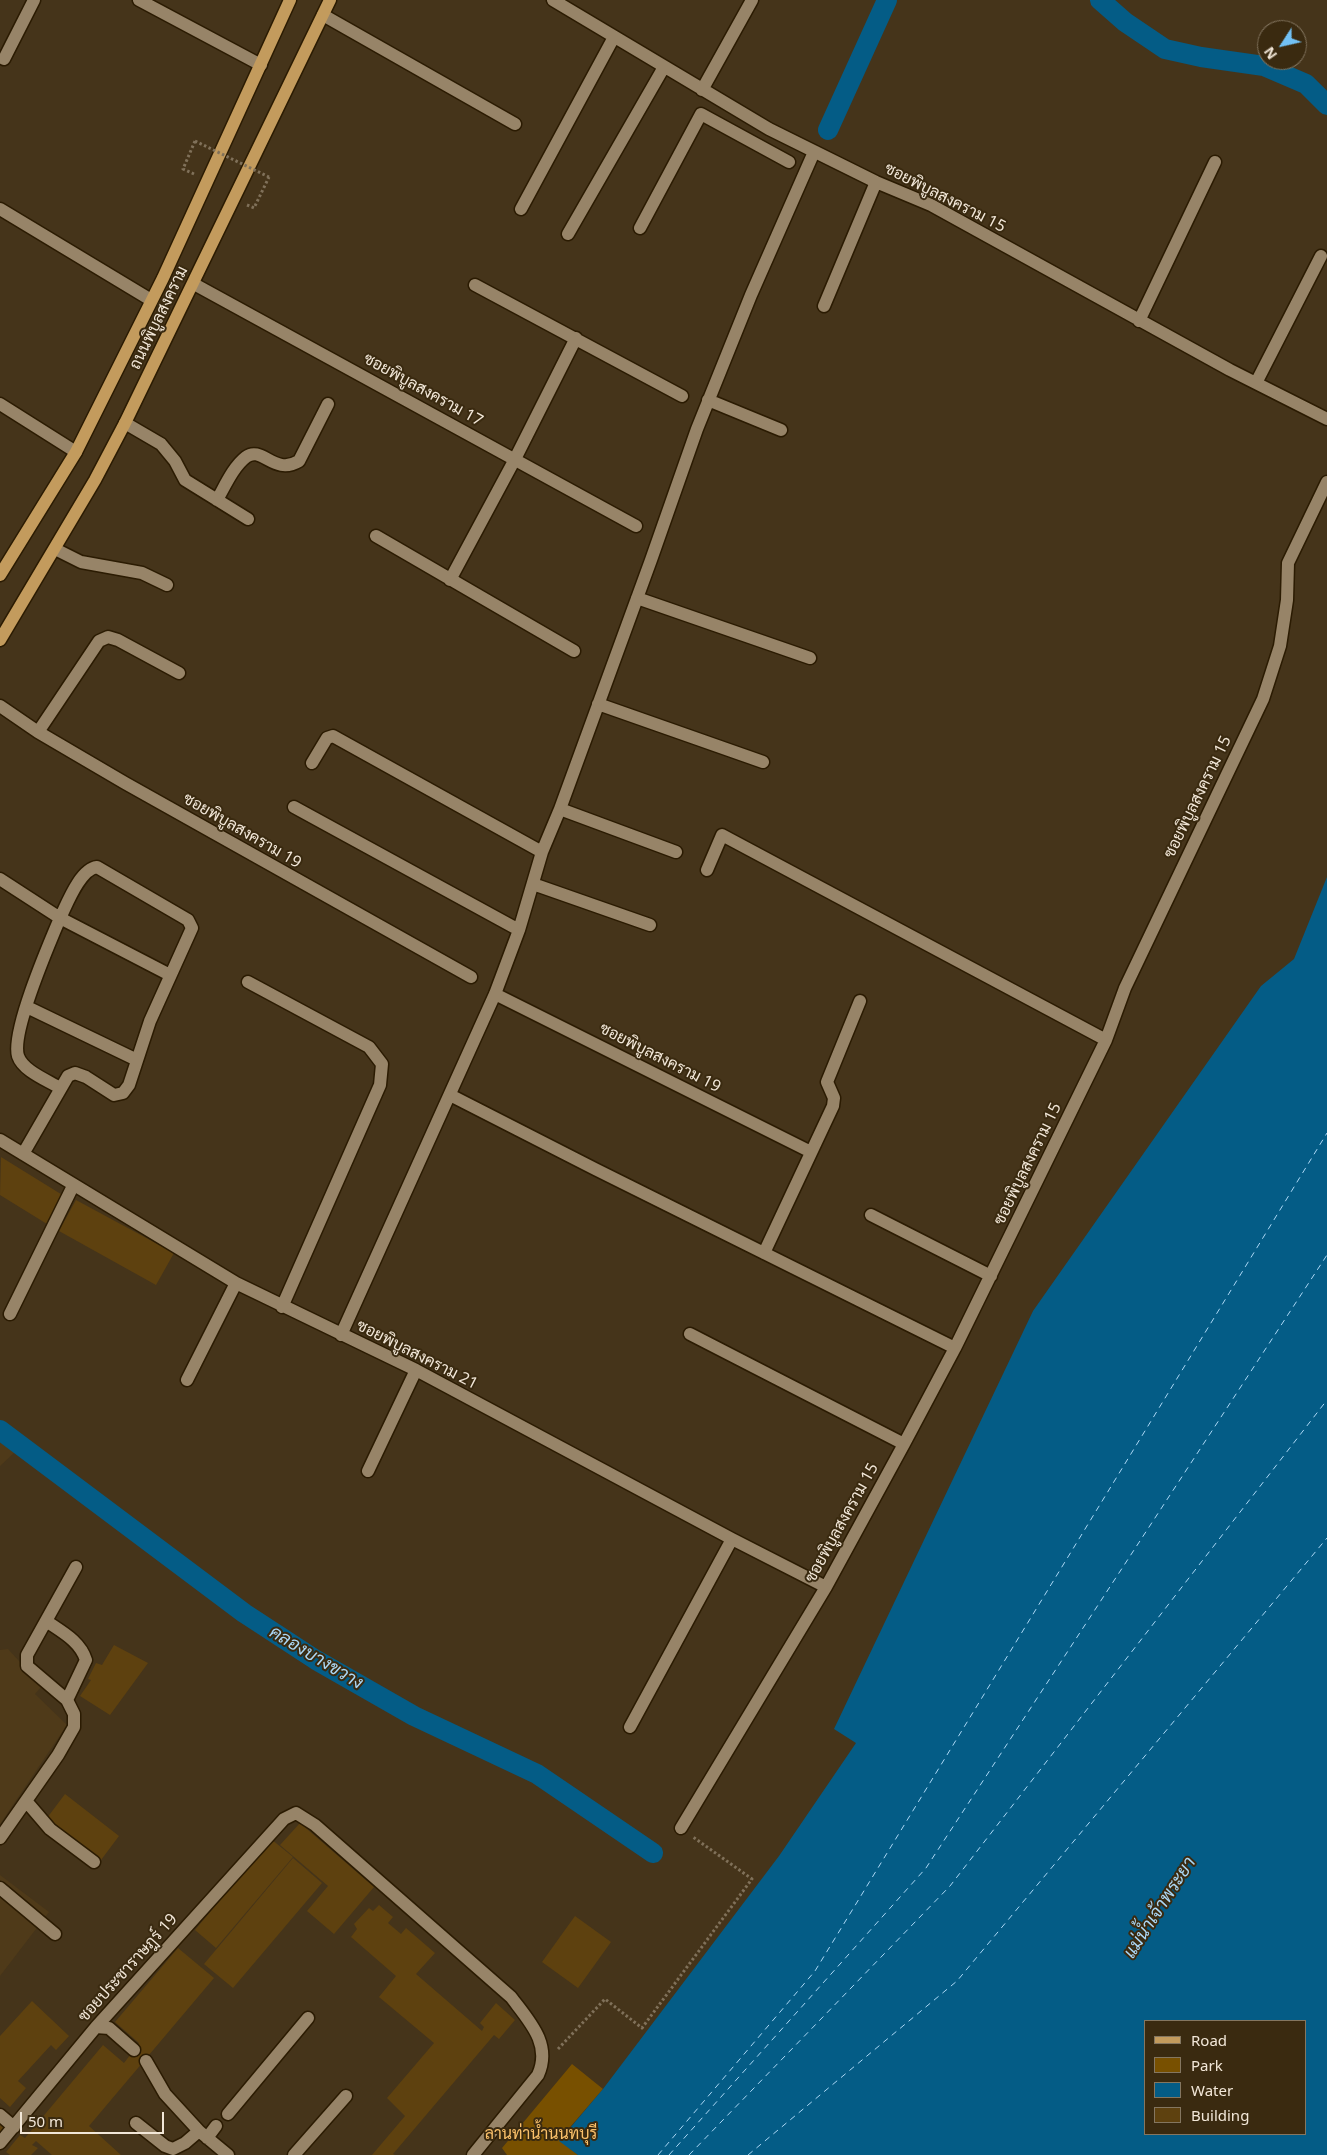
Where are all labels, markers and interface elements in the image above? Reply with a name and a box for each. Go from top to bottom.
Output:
north arrow [1257,20,1307,70]
text: N [1259,43,1281,63]
street label: ซอยพิบูลสงคราม 15 [881,159,1009,237]
street label: ถนนพิบูลสงคราม [126,263,192,373]
street label: ซอยพิบูลสงคราม 17 [360,349,486,431]
street label: ซอยพิบูลสงคราม 15 [1160,733,1236,861]
street label: ซอยพิบูลสงคราม 19 [179,789,305,873]
street label: ซอยพิบูลสงคราม 19 [596,1019,724,1097]
street label: ซอยพิบูลสงคราม 15 [990,1100,1066,1228]
street label: ซอยพิบูลสงคราม 21 [353,1316,481,1394]
street label: ซอยพิบูลสงคราม 15 [801,1460,883,1586]
water label: คลองบางขวาง [265,1622,367,1694]
water label: แม่น้ำเจ้าพระยา [1119,1853,1201,1963]
street label: ซอยประชาราษฎร์ 19 [74,1910,182,2026]
legend [1144,2020,1307,2135]
text: Road [1191,2030,1227,2050]
text: Park [1191,2055,1223,2075]
text: Water [1191,2080,1233,2100]
scale bar [22,2102,166,2134]
text: Building [1191,2105,1249,2125]
text: 50 m [28,2111,63,2131]
park label: ลานท่าน้ำนนทบุรี [485,2124,597,2144]

